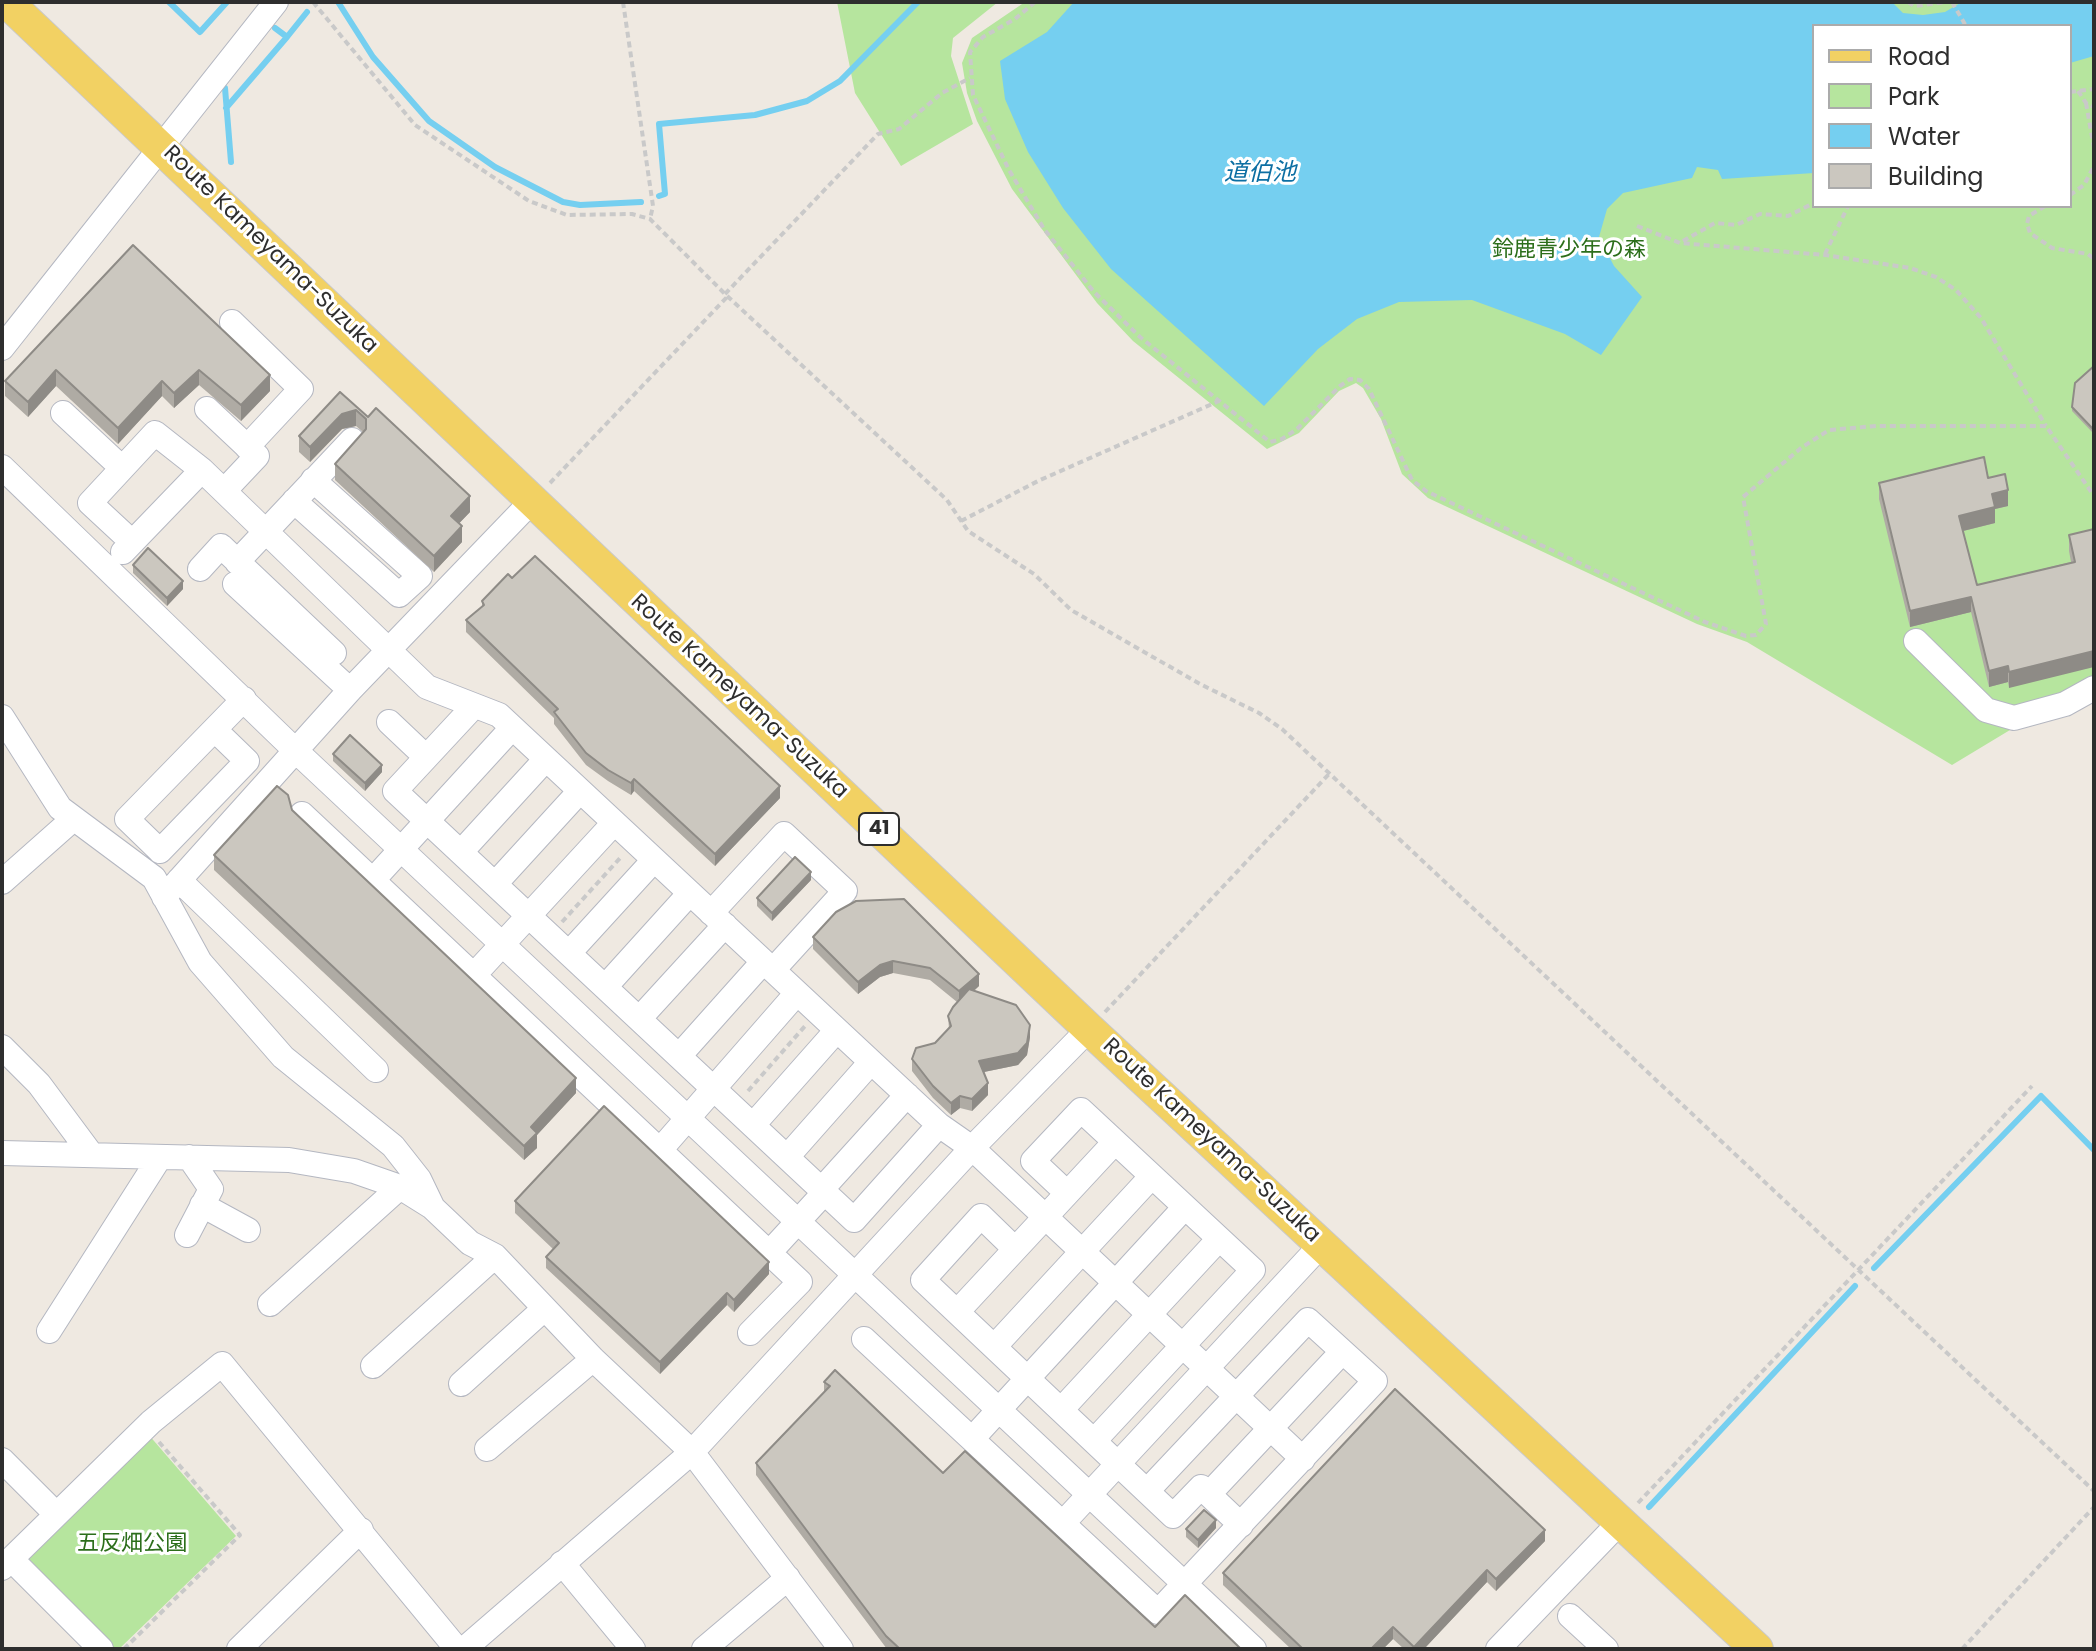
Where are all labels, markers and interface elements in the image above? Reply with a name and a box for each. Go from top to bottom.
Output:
legend [1812,24,2072,208]
text: Road [1888,40,1950,73]
text: Park [1888,80,1939,113]
text: Water [1888,120,1960,153]
street label: Route Kameyama-Suzuka [157,141,383,359]
water label: 道伯池 [1224,160,1296,188]
text: Building [1888,160,1984,193]
park label: 鈴鹿青少年の森 [1492,237,1646,263]
street label: Route Kameyama-Suzuka [625,589,853,805]
road number: 41 [859,813,899,845]
street label: Route Kameyama-Suzuka [1097,1033,1325,1249]
park label: 五反畑公園 [77,1531,187,1557]

